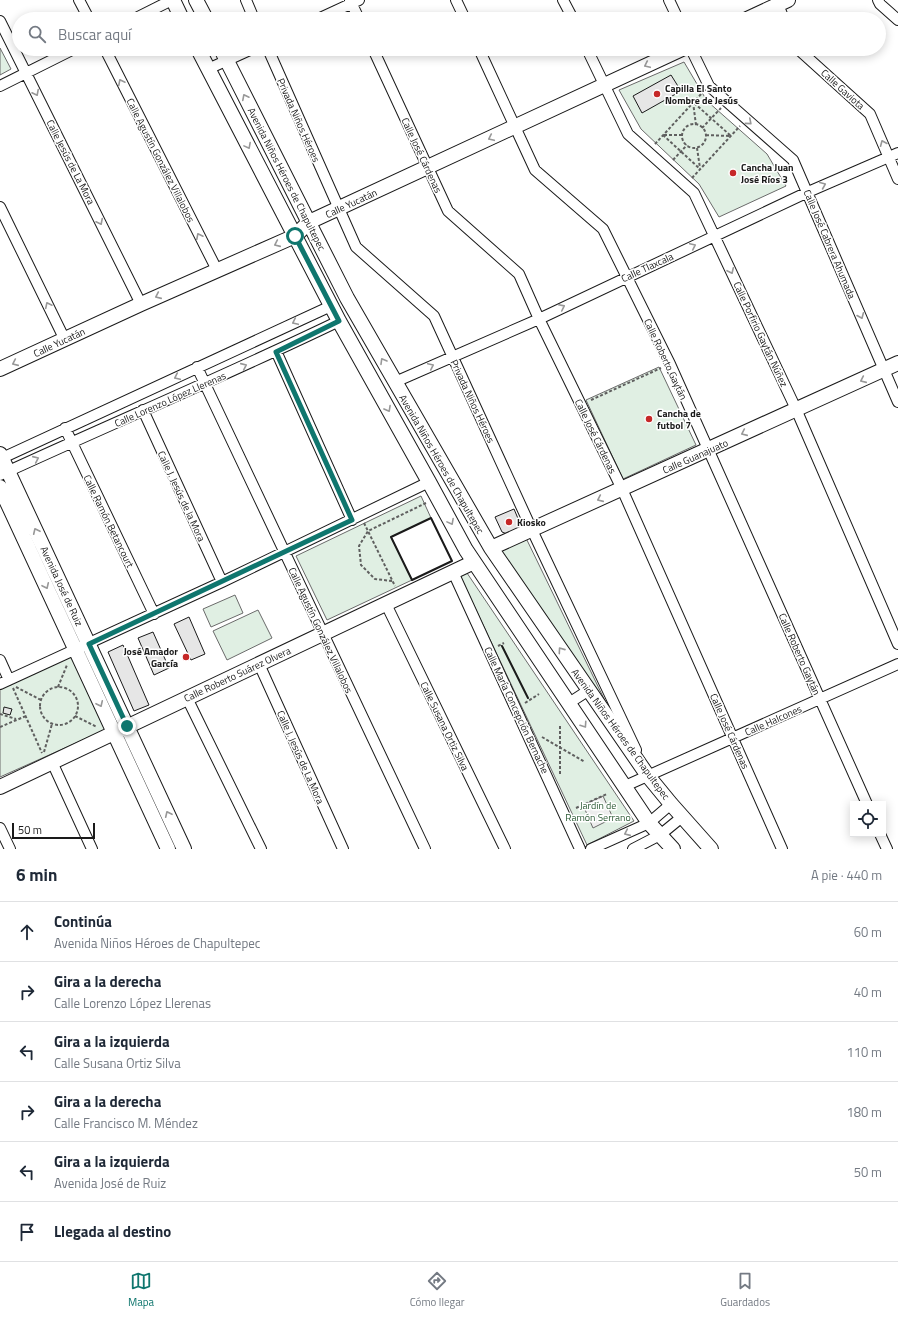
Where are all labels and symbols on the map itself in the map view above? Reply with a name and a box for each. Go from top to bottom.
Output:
one-way arrow [643,60,651,68]
street label: Calle Gaviota [818,66,868,113]
street label: Privada Niños Héroes [273,76,324,165]
one-way arrow [119,79,126,86]
place label: Capilla El Santo Nombre de Jesús [665,81,738,108]
one-way arrow [31,89,39,97]
marker: Capilla El Santo Nombre de Jesús [652,89,662,99]
one-way arrow [242,93,250,101]
street label: Calle Agustín González Villalobos [123,96,199,225]
street label: Avenida Niños Héroes de Chapultepec [244,105,329,253]
street label: Calle José Cárdenas [398,115,446,196]
street label: Calle Jesús de La Mora [43,117,99,207]
one-way arrow [745,117,752,124]
one-way arrow [487,133,495,141]
one-way arrow [879,140,887,147]
one-way arrow [243,142,251,149]
place label: Cancha Juan José Ríos 3 [741,160,794,187]
marker: Cancha Juan José Ríos 3 [728,168,738,178]
one-way arrow [819,182,827,190]
street label: Calle Yucatán [323,185,380,222]
street label: Calle José Cabrera Ahumada [800,187,859,301]
one-way arrow [96,218,103,226]
route start [286,227,304,245]
one-way arrow [196,232,204,240]
one-way arrow [273,239,280,247]
one-way arrow [688,243,696,251]
street label: Calle Tlaxcala [619,249,676,286]
one-way arrow [726,267,734,274]
street label: Calle Porfirio Gaytán Núñez [730,279,792,390]
one-way arrow [155,292,162,300]
one-way arrow [45,302,53,309]
one-way arrow [558,304,566,312]
one-way arrow [856,312,864,319]
street label: Calle Roberto Gaytán [640,316,691,402]
one-way arrow [292,317,300,325]
street label: Calle Yucatán [31,324,88,361]
street label: Privada Niños Héroes [447,357,499,446]
one-way arrow [11,358,18,366]
one-way arrow [381,358,388,365]
one-way arrow [239,363,247,371]
one-way arrow [427,363,434,371]
street label: Calle Lorenzo López Llerenas [112,368,229,431]
one-way arrow [174,372,182,380]
one-way arrow [859,375,866,383]
street label: Avenida Niños Héroes de Chapultepec [395,392,488,537]
street label: Calle José Cárdenas [571,396,620,476]
one-way arrow [384,405,391,412]
place label: Cancha de futbol 7 [657,406,701,433]
marker: Cancha de futbol 7 [644,414,654,424]
one-way arrow [741,428,749,436]
street label: Calle Guanajuato [660,435,730,478]
street label: Calle J. Jesús de la Mora [154,448,209,544]
one-way arrow [31,456,39,464]
street label: Calle Ramón Betancourt [80,472,138,571]
one-way arrow [597,494,604,502]
place label: Kiosko [517,515,546,530]
marker: Kiosko [504,517,514,527]
one-way arrow [447,518,454,525]
one-way arrow [33,527,41,535]
street label: Avenida José de Ruiz [37,544,87,629]
street label: Calle Agustín González Villalobos [285,565,357,696]
one-way arrow [41,582,49,589]
street label: Calle Roberto Gaytán [775,611,824,698]
street label: Calle Roberto Suárez Olvera [181,643,293,706]
place label: José Amador García [124,644,178,671]
street label: Calle María Concepción Bernache [480,644,553,776]
one-way arrow [558,647,566,654]
marker: José Amador García [181,652,191,662]
street label: Avenida Niños Héroes de Chapultepec [568,666,673,803]
street label: Calle Susana Ortiz Silva [416,679,473,773]
street label: Calle José Cárdenas [706,691,753,772]
one-way arrow [95,700,103,707]
street label: Calle Halcones [742,701,804,740]
street label: Calle J. Jesús de La Mora [273,708,328,806]
route end [118,717,136,735]
one-way arrow [579,720,586,727]
park label: Jardín de Ramón Serrano [565,798,631,825]
one-way arrow [165,810,173,818]
scale bar [12,821,95,840]
one-way arrow [624,828,632,836]

